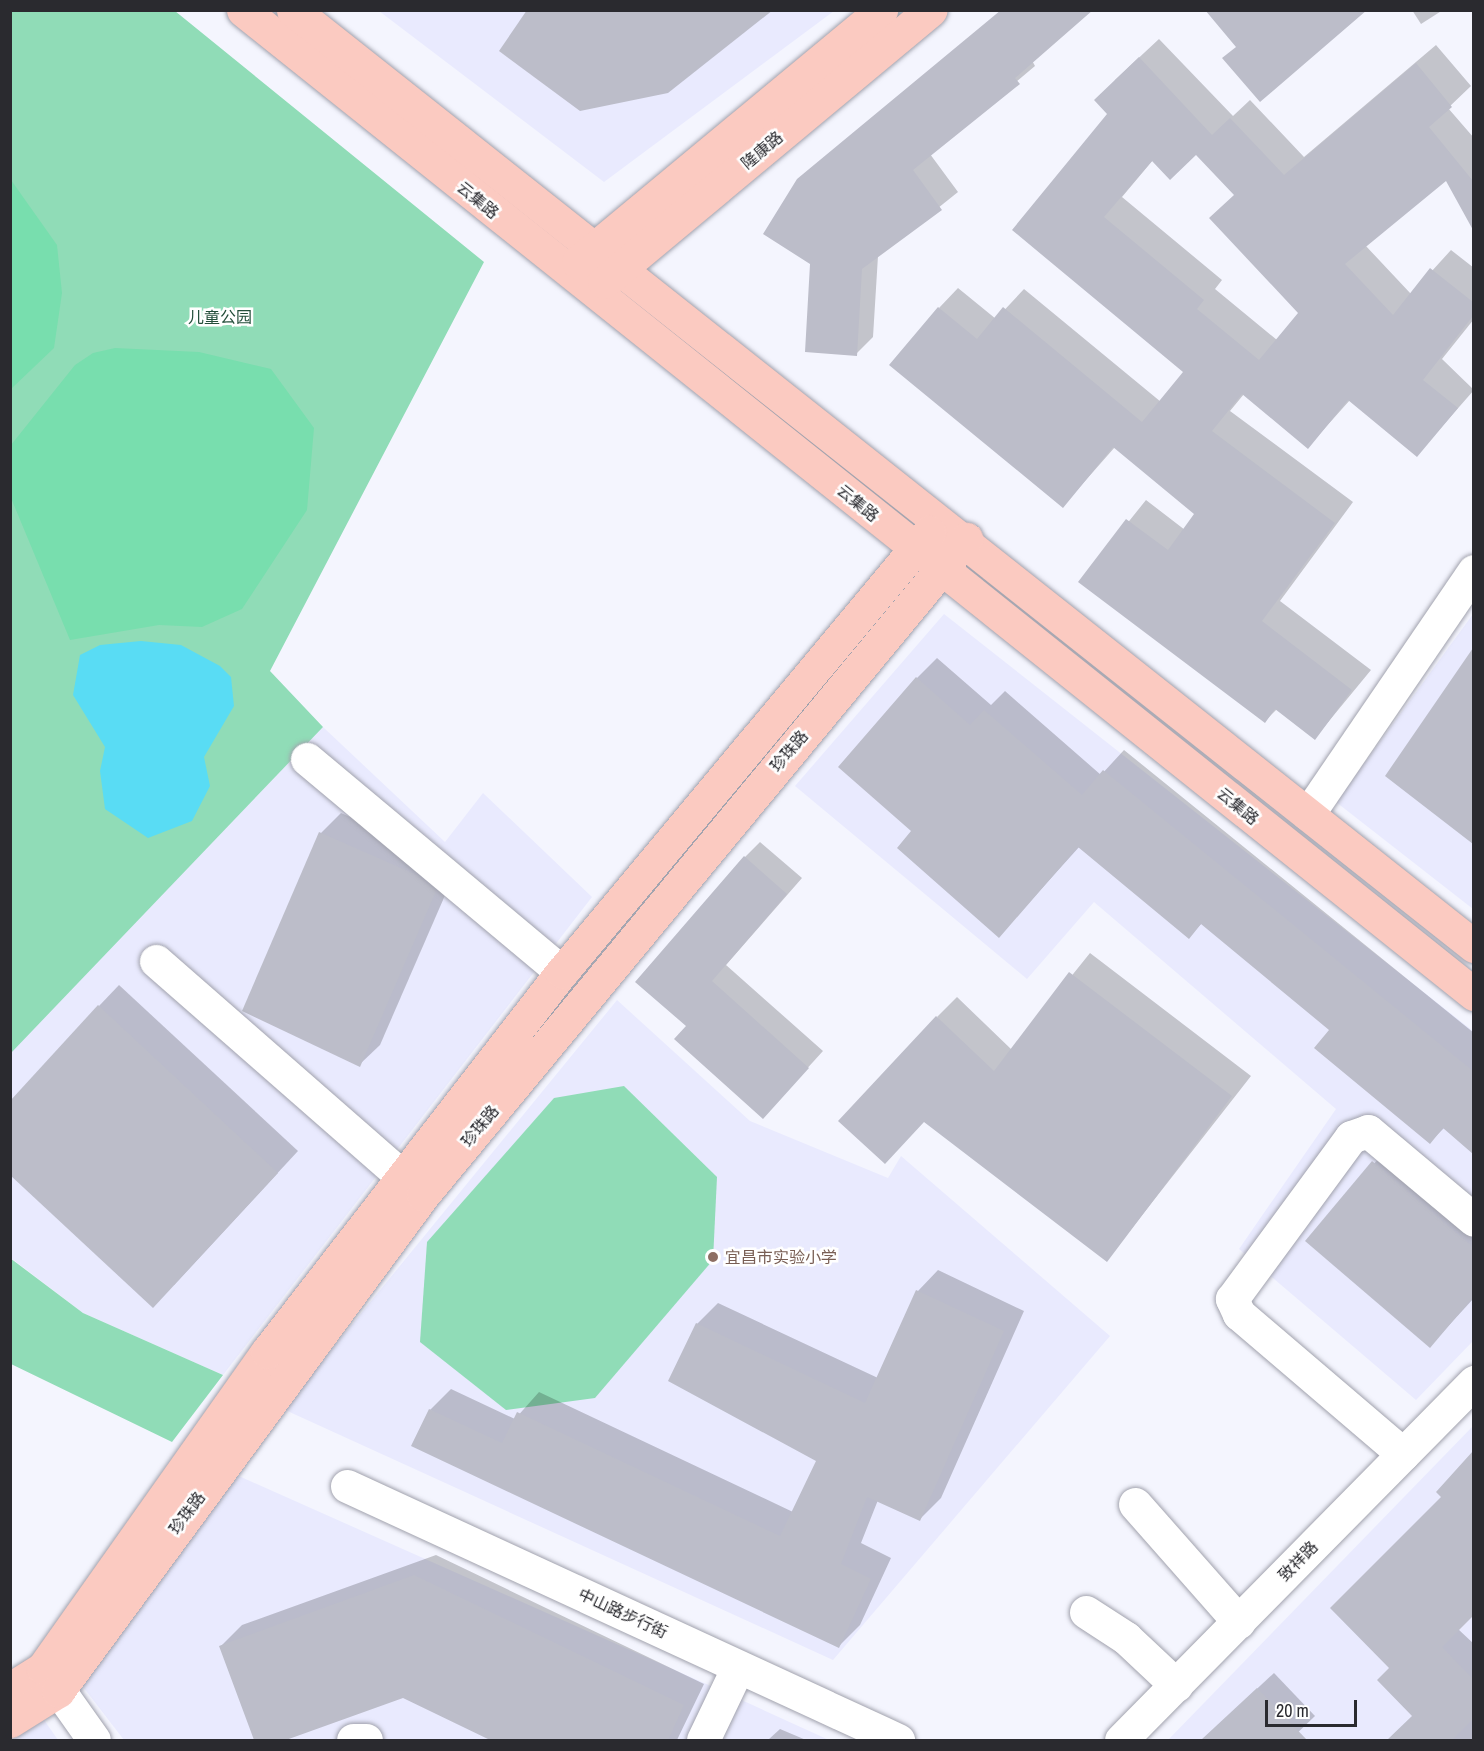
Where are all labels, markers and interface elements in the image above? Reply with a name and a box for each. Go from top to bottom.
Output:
street label: 隆康路 [737,127,787,173]
street label: 云集路 [453,177,503,223]
park label: 儿童公园 [188,307,252,327]
street label: 云集路 [833,480,883,526]
street label: 珍珠路 [766,726,812,776]
street label: 云集路 [1213,783,1263,829]
street label: 珍珠路 [457,1101,503,1151]
place label: 宜昌市实验小学 [725,1247,837,1267]
marker: 宜昌市实验小学 [706,1250,720,1264]
street label: 珍珠路 [165,1488,209,1538]
street label: 致祥路 [1274,1537,1322,1585]
street label: 中山路步行街 [575,1584,671,1642]
scale bar [1268,1688,1360,1726]
text: 20 m [1276,1698,1309,1723]

